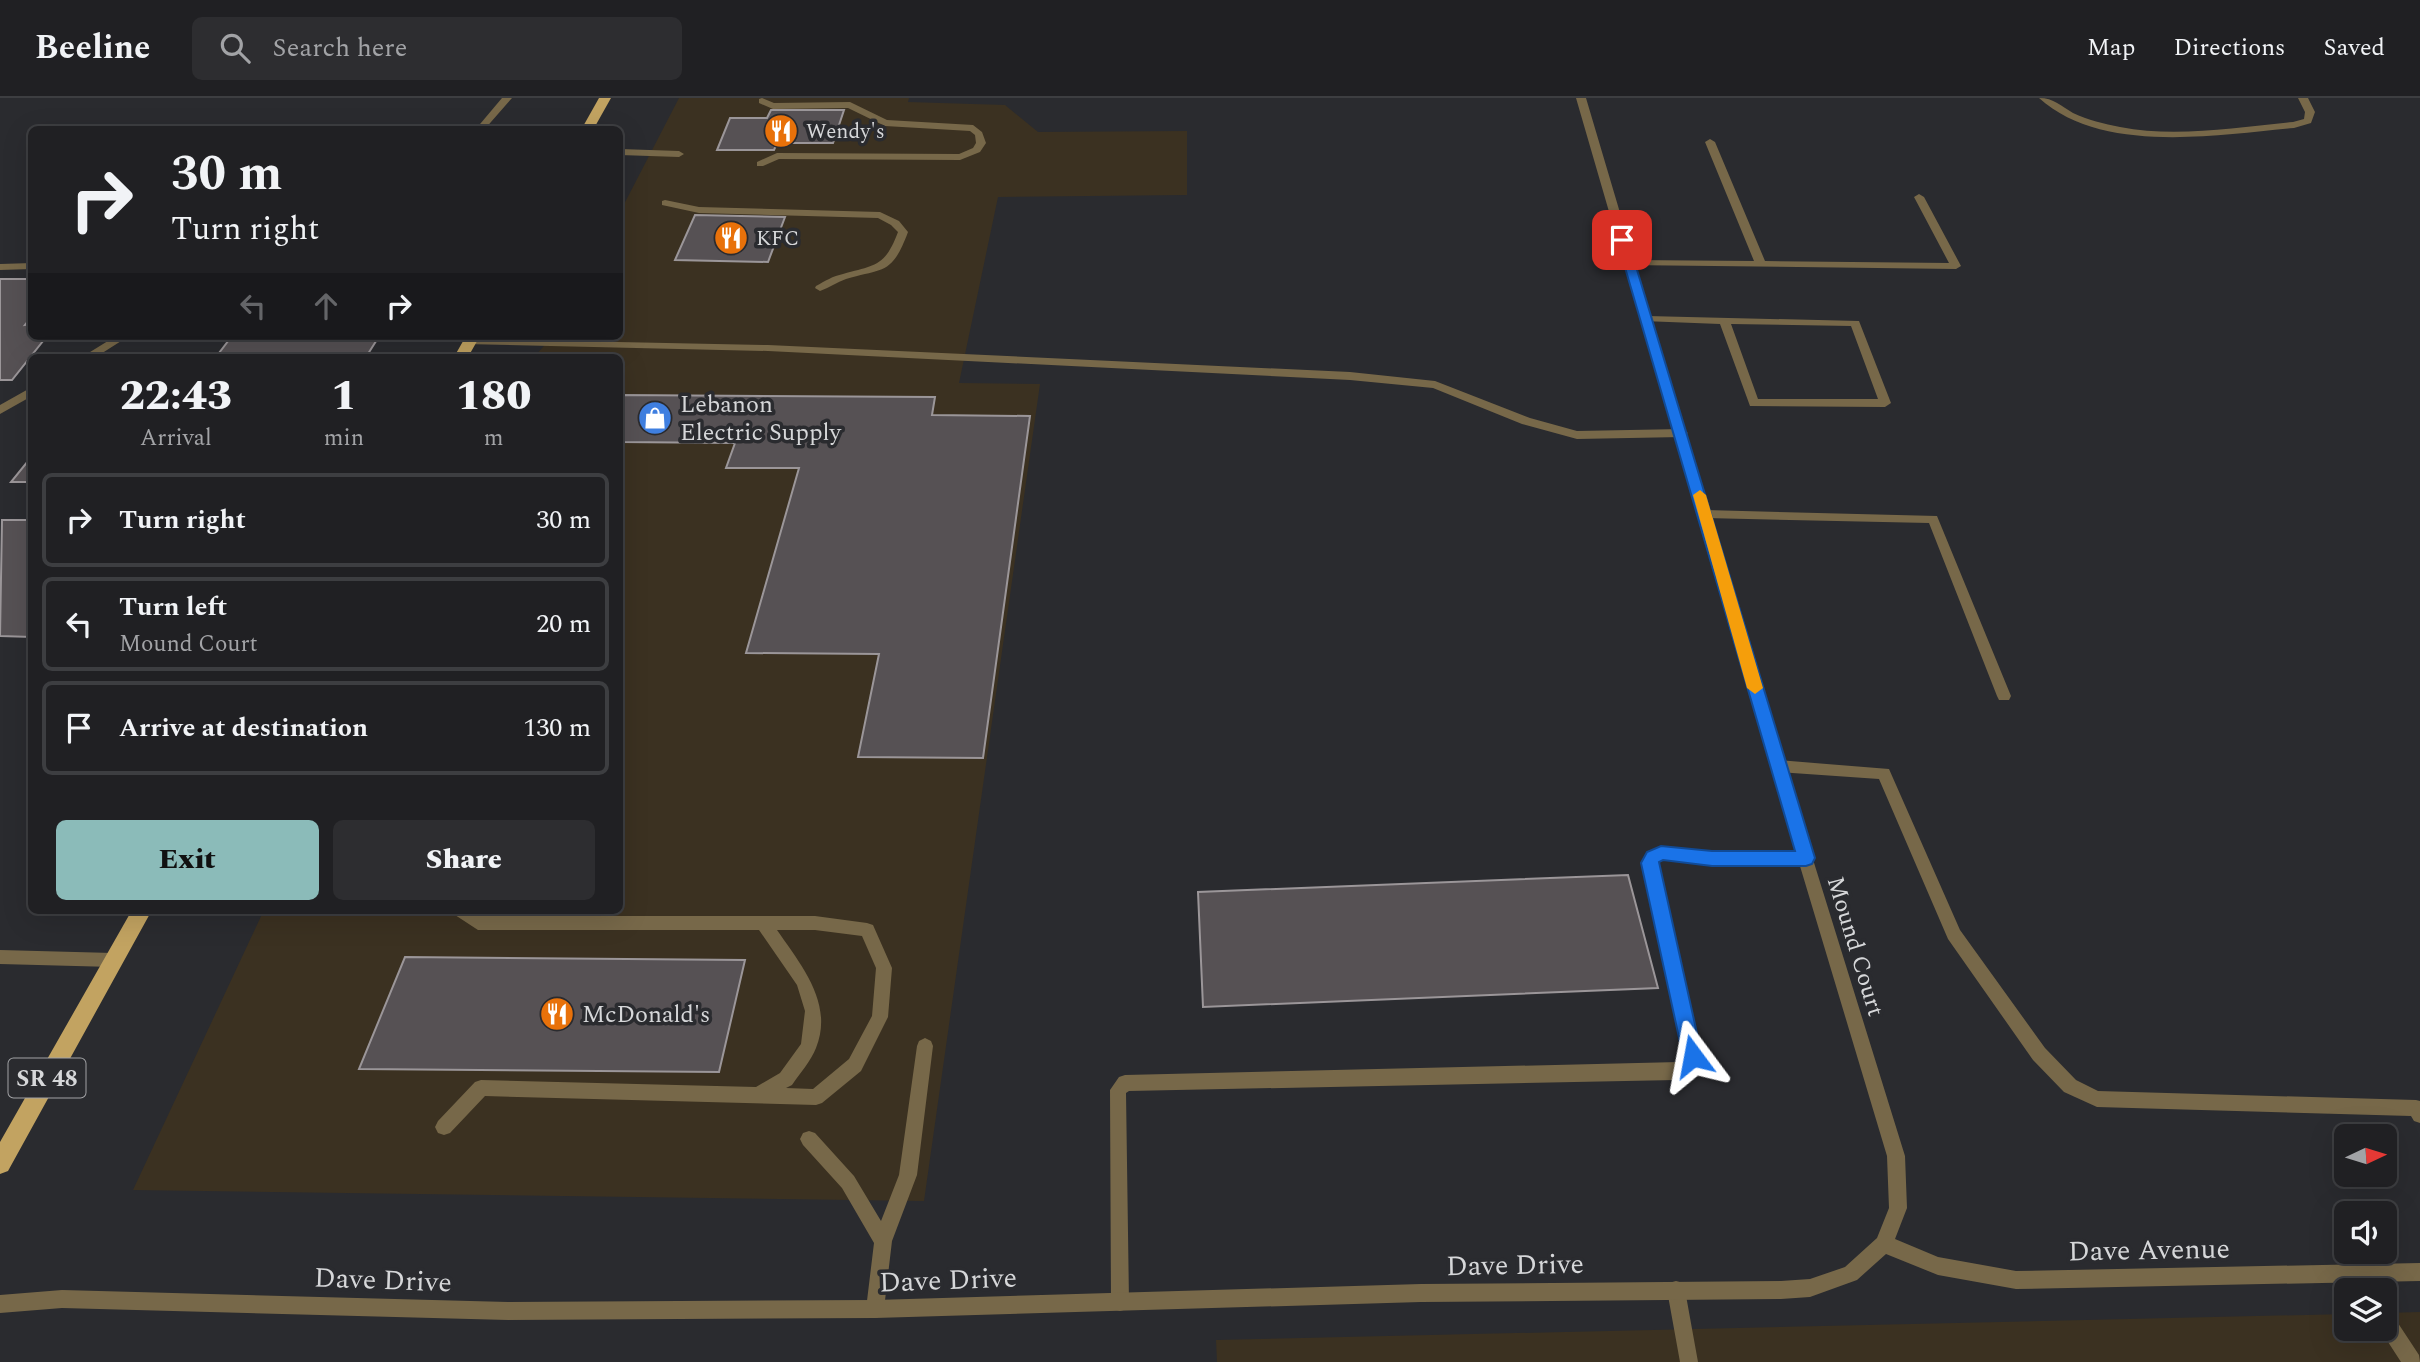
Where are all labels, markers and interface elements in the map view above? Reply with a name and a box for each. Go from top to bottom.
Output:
search box [192,17,682,80]
text: Beeline [35,23,150,73]
text: Search here [272,28,407,68]
icon: search [216,29,254,67]
text: Map [2087,30,2135,66]
text: Directions [2173,30,2285,66]
text: Saved [2323,30,2385,66]
restaurant icon: Wendy's [762,112,800,150]
place label: Wendy's [806,116,885,148]
text: 30 m [171,137,282,212]
icon: right [56,154,147,245]
text: Turn right [171,205,319,254]
pin [1592,210,1652,270]
restaurant icon: KFC [712,219,750,257]
icon: arrive [1603,221,1641,259]
place label: KFC [756,223,799,255]
icon: left [234,287,272,325]
icon: ahead [307,287,345,325]
icon: right [380,287,418,325]
text: 22:43 [120,365,232,428]
text: 1 [331,365,357,428]
text: 180 [456,365,531,428]
place label: Lebanon Electric Supply [680,387,843,451]
shop icon: Lebanon Electric Supply [636,399,674,437]
text: Arrival [140,421,212,456]
text: min [324,421,364,456]
text: m [484,421,503,456]
text: Turn right [119,500,246,540]
text: 30 m [536,500,591,540]
icon: right [60,501,98,539]
text: Turn left [119,587,227,627]
text: 20 m [536,604,591,644]
icon: left [60,605,98,643]
text: Mound Court [119,627,258,662]
text: Arrive at destination [119,708,368,748]
text: 130 m [523,708,591,748]
icon: arrive [60,709,98,747]
button: Exit [56,820,319,900]
button: Share [333,820,595,900]
street label: Mound Court [1817,872,1893,1021]
restaurant icon: McDonald's [538,995,576,1033]
place label: McDonald's [582,997,710,1033]
position arrow [1656,1019,1730,1093]
road number: SR 48 [8,1058,86,1098]
north arrow [2334,1124,2398,1186]
map controls [2334,1124,2397,1341]
button: sound [2334,1201,2397,1264]
street label: Dave Avenue [2068,1228,2230,1273]
street label: Dave Drive [1446,1243,1584,1288]
street label: Dave Drive [313,1257,453,1304]
street label: Dave Drive [878,1257,1018,1304]
button: layers [2334,1278,2397,1341]

